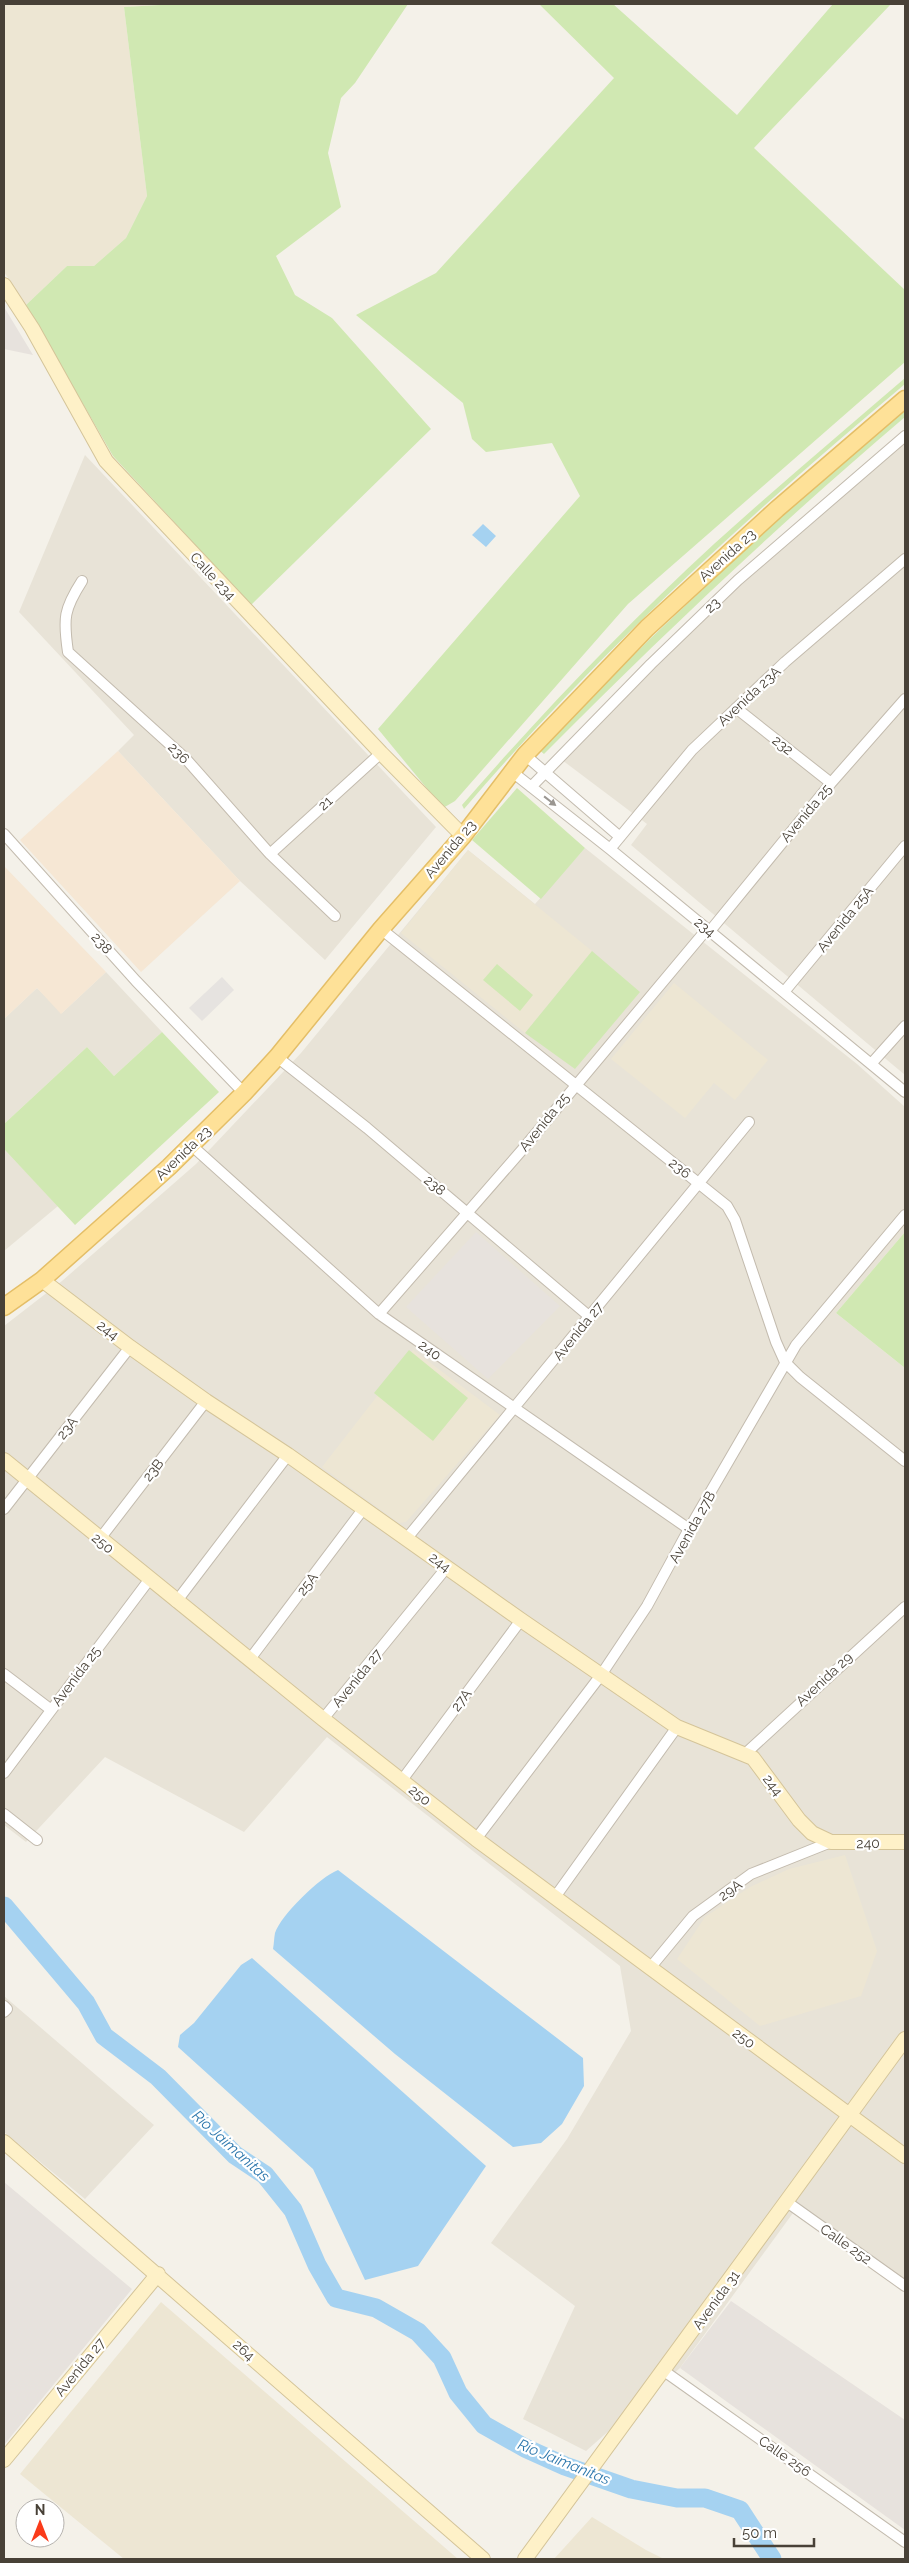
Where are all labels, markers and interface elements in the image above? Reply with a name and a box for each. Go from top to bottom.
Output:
street label: Avenida 23 [696,526,758,584]
street label: Calle 234 [187,549,239,603]
street label: 23 [701,594,723,616]
street label: Avenida 23A [714,663,784,729]
street label: 232 [769,732,797,758]
street label: 236 [165,739,193,767]
street label: Avenida 25 [777,781,835,845]
street label: 21 [315,793,335,813]
one-way arrow [543,796,556,807]
street label: Avenida 23 [421,817,479,881]
street label: Avenida 25A [814,882,877,955]
street label: 234 [691,914,719,941]
street label: 238 [88,929,116,957]
street label: Avenida 25 [516,1089,573,1154]
street label: Avenida 23 [152,1123,214,1183]
street label: 236 [666,1155,694,1181]
street label: 238 [421,1172,449,1198]
street label: Avenida 27 [550,1298,607,1363]
street label: 244 [94,1317,122,1343]
street label: 240 [416,1337,444,1363]
street label: 23A [53,1413,81,1442]
street label: 23B [139,1456,167,1484]
street label: Avenida 27B [666,1488,718,1566]
street label: 250 [89,1529,117,1557]
street label: 244 [426,1549,454,1575]
street label: 25A [293,1569,321,1599]
street label: Avenida 25 [48,1643,104,1709]
street label: Avenida 27 [329,1645,386,1710]
street label: Avenida 29 [793,1649,855,1709]
street label: 27A [448,1685,475,1714]
street label: 244 [760,1771,786,1799]
street label: 250 [406,1781,434,1809]
street label: 240 [856,1835,880,1851]
street label: 29A [715,1876,745,1904]
street label: 250 [730,2025,758,2051]
water label: Río Jaimanitas [189,2107,273,2185]
street label: Calle 252 [817,2221,875,2267]
street label: Avenida 31 [689,2267,743,2333]
street label: Avenida 27 [52,2334,109,2399]
street label: 264 [230,2336,258,2364]
street label: Calle 256 [756,2432,814,2480]
water label: Río Jaimanitas [515,2435,613,2489]
north arrow [15,2498,65,2548]
text: N [35,2502,45,2518]
scale bar [734,2516,814,2548]
text: 50 m [742,2524,777,2542]

